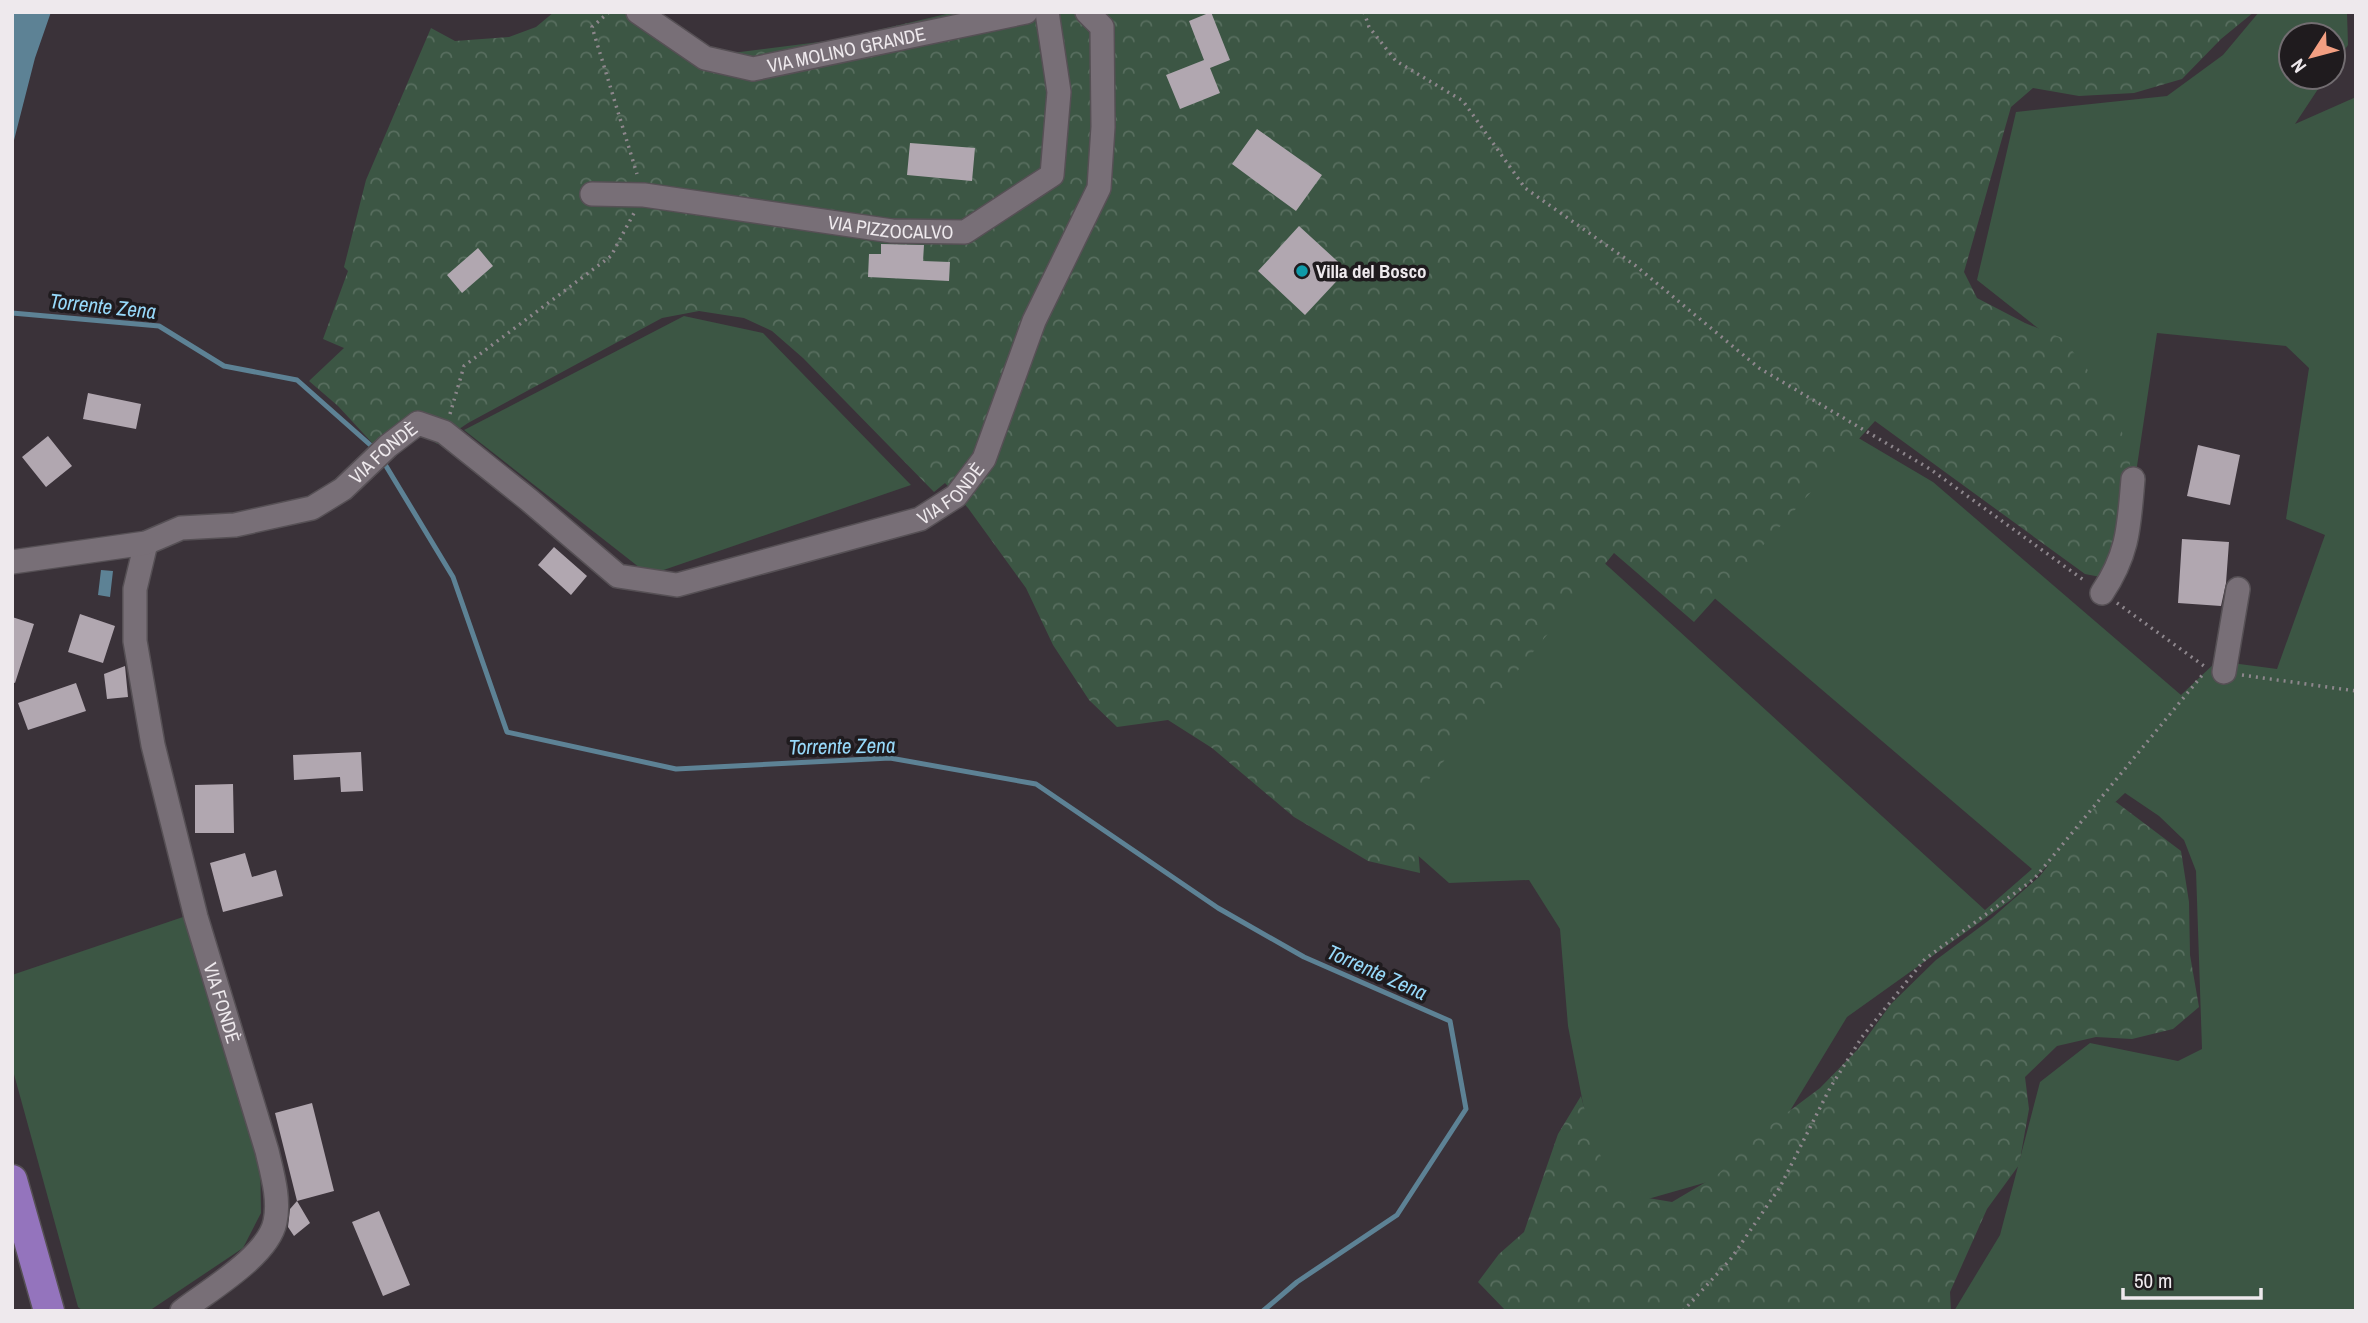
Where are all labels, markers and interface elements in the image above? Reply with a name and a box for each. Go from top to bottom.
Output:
street label: VIA MOLINO GRANDE [765,20,928,79]
north arrow [2277,21,2347,91]
text: N [2284,54,2312,78]
street label: VIA PIZZOCALVO [826,209,954,245]
place label: Villa del Bosco [1316,258,1427,284]
marker: Villa del Bosco [1294,263,1310,279]
water label: Torrente Zena [48,286,158,326]
street label: VIA FONDÈ [343,415,423,490]
street label: VIA FONDÈ [912,457,990,531]
water label: Torrente Zena [788,731,896,761]
water label: Torrente Zena [1322,937,1432,1007]
street label: VIA FONDÈ [198,959,247,1047]
scale bar [2123,1256,2261,1300]
text: 50 m [2134,1266,2172,1295]

